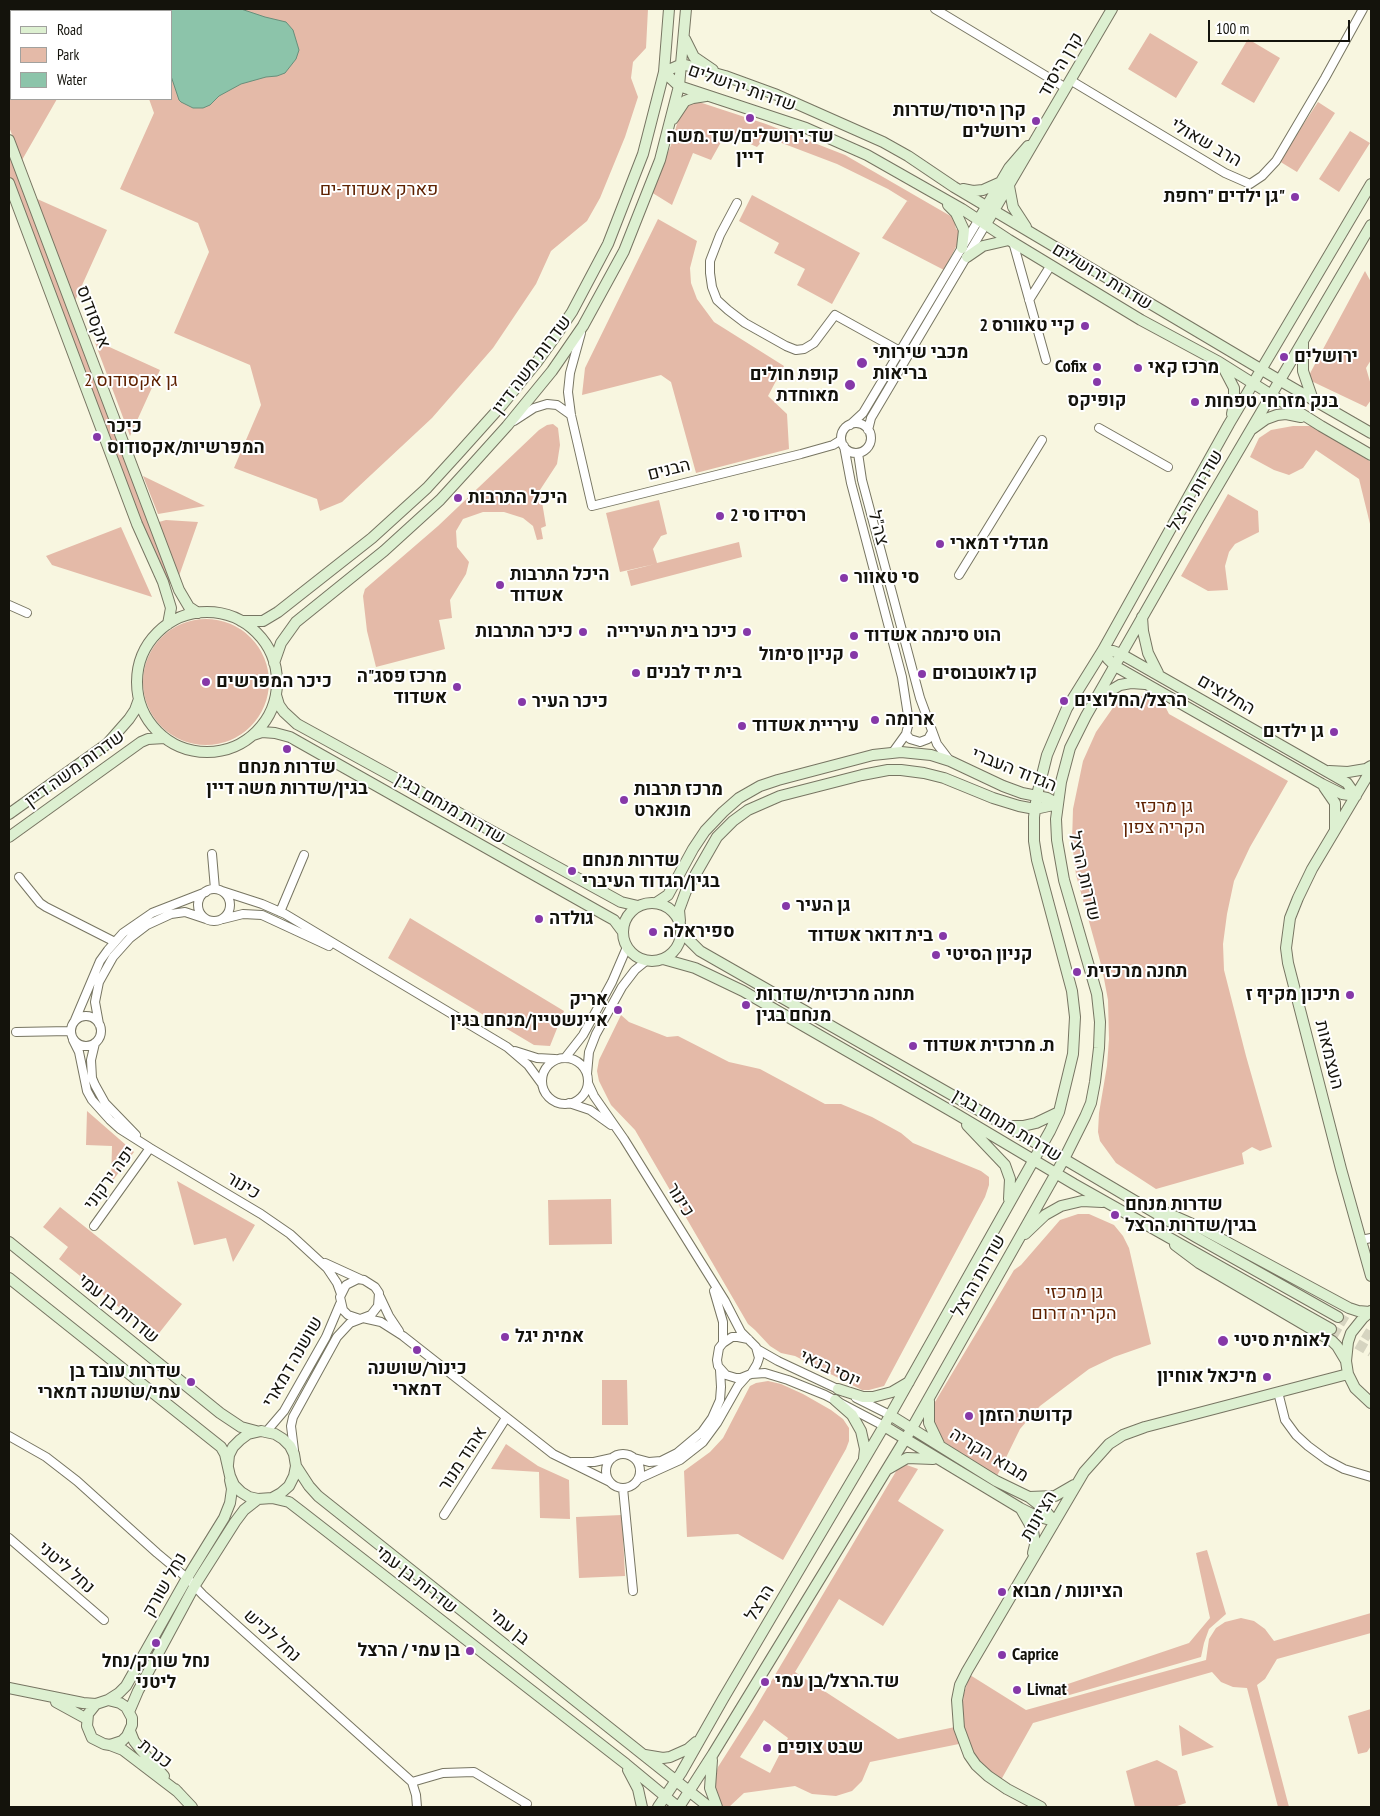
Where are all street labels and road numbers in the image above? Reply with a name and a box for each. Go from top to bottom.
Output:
street label: קרן היסוד [1034,29,1088,101]
street label: שדרות ירושלים [685,59,799,117]
street label: הרב שאולי [1167,114,1245,172]
street label: שדרות ירושלים [1048,239,1156,315]
street label: אקסודוס [71,282,115,352]
street label: שדרות משה דיין [488,311,576,419]
street label: שדרות הרצל [1164,446,1228,536]
street label: הבנים [645,454,693,486]
street label: צה"ל [863,508,893,548]
street label: החלוצים [1193,670,1259,720]
street label: שדרות משה דיין [21,725,129,813]
street label: הגדוד העברי [968,743,1060,797]
street label: שדרות מנחם בגין [391,769,509,849]
street label: שדרות הרצל [1063,829,1105,923]
street label: העצמאות [1310,1018,1348,1092]
street label: שדרות מנחם בגין [948,1085,1066,1167]
street label: יפה ירקוני [80,1142,140,1214]
street label: כינור [222,1168,264,1204]
street label: כינור [661,1179,699,1221]
street label: שדרות הרצל [947,1231,1011,1321]
street label: שדרות בן עמי [73,1270,163,1348]
street label: שושנה דמארי [258,1313,328,1411]
street label: יוסי בנאי [796,1346,864,1392]
street label: אהוד מנור [434,1423,492,1495]
street label: מבוא הקריה [946,1423,1032,1487]
street label: הציונות [1016,1487,1062,1545]
street label: נחל ליטני [33,1537,99,1599]
street label: שדרות בן עמי [370,1541,462,1619]
street label: נחל שורק [138,1549,192,1621]
street label: הרצל [741,1581,779,1625]
street label: בן עמי [484,1604,534,1650]
street label: נחל לכיש [239,1605,305,1667]
street label: כנרת [134,1734,176,1774]

